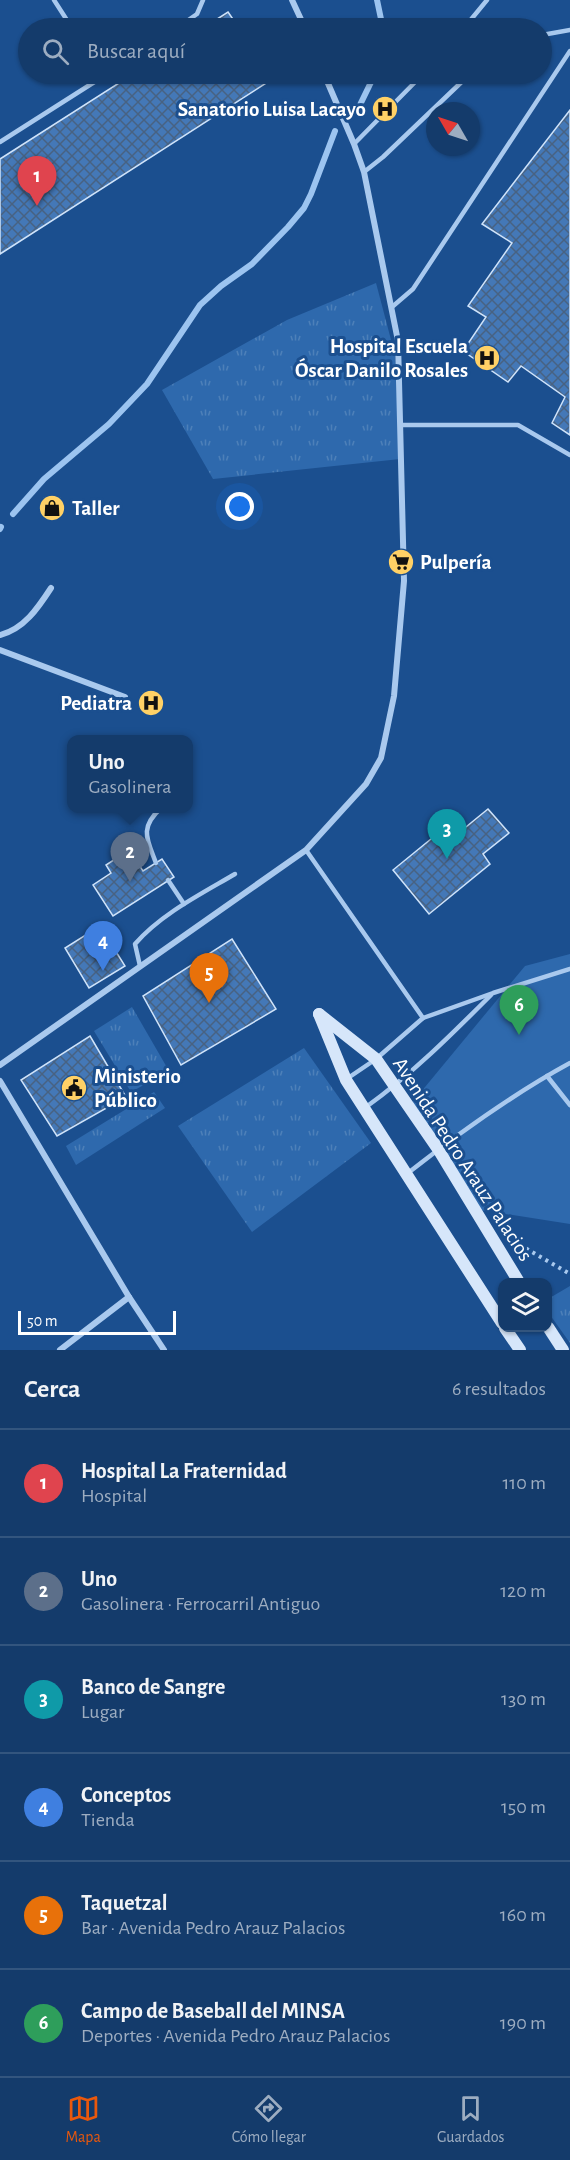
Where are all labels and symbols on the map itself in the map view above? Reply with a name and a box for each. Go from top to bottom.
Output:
hospital icon: Sanatorio Luisa Lacayo [370,94,400,124]
place label: Sanatorio Luisa Lacayo [178,99,366,120]
north arrow [426,102,480,156]
pin: 1 [18,156,57,206]
place label: Hospital Escuela Óscar Danilo Rosales [295,336,468,381]
hospital icon: Hospital Escuela Óscar Danilo Rosales [472,343,502,373]
your location [225,492,254,521]
shop icon: Taller [37,493,67,523]
place label: Taller [72,498,120,519]
supermarket icon: Pulpería [386,547,416,577]
place label: Pulpería [420,552,492,573]
hospital icon: Pediatra [136,688,166,718]
place label: Pediatra [60,693,132,714]
pin: 3 [428,810,466,859]
pin: 2 [110,832,150,882]
pin: 4 [84,922,122,971]
pin: 5 [190,954,228,1003]
pin: 6 [500,986,538,1035]
street label: Avenida Pedro Arauz Palacios [389,1054,536,1265]
place label: Ministerio Público [94,1066,181,1111]
public building icon: Ministerio Público [59,1073,89,1103]
scale bar [18,1308,176,1336]

